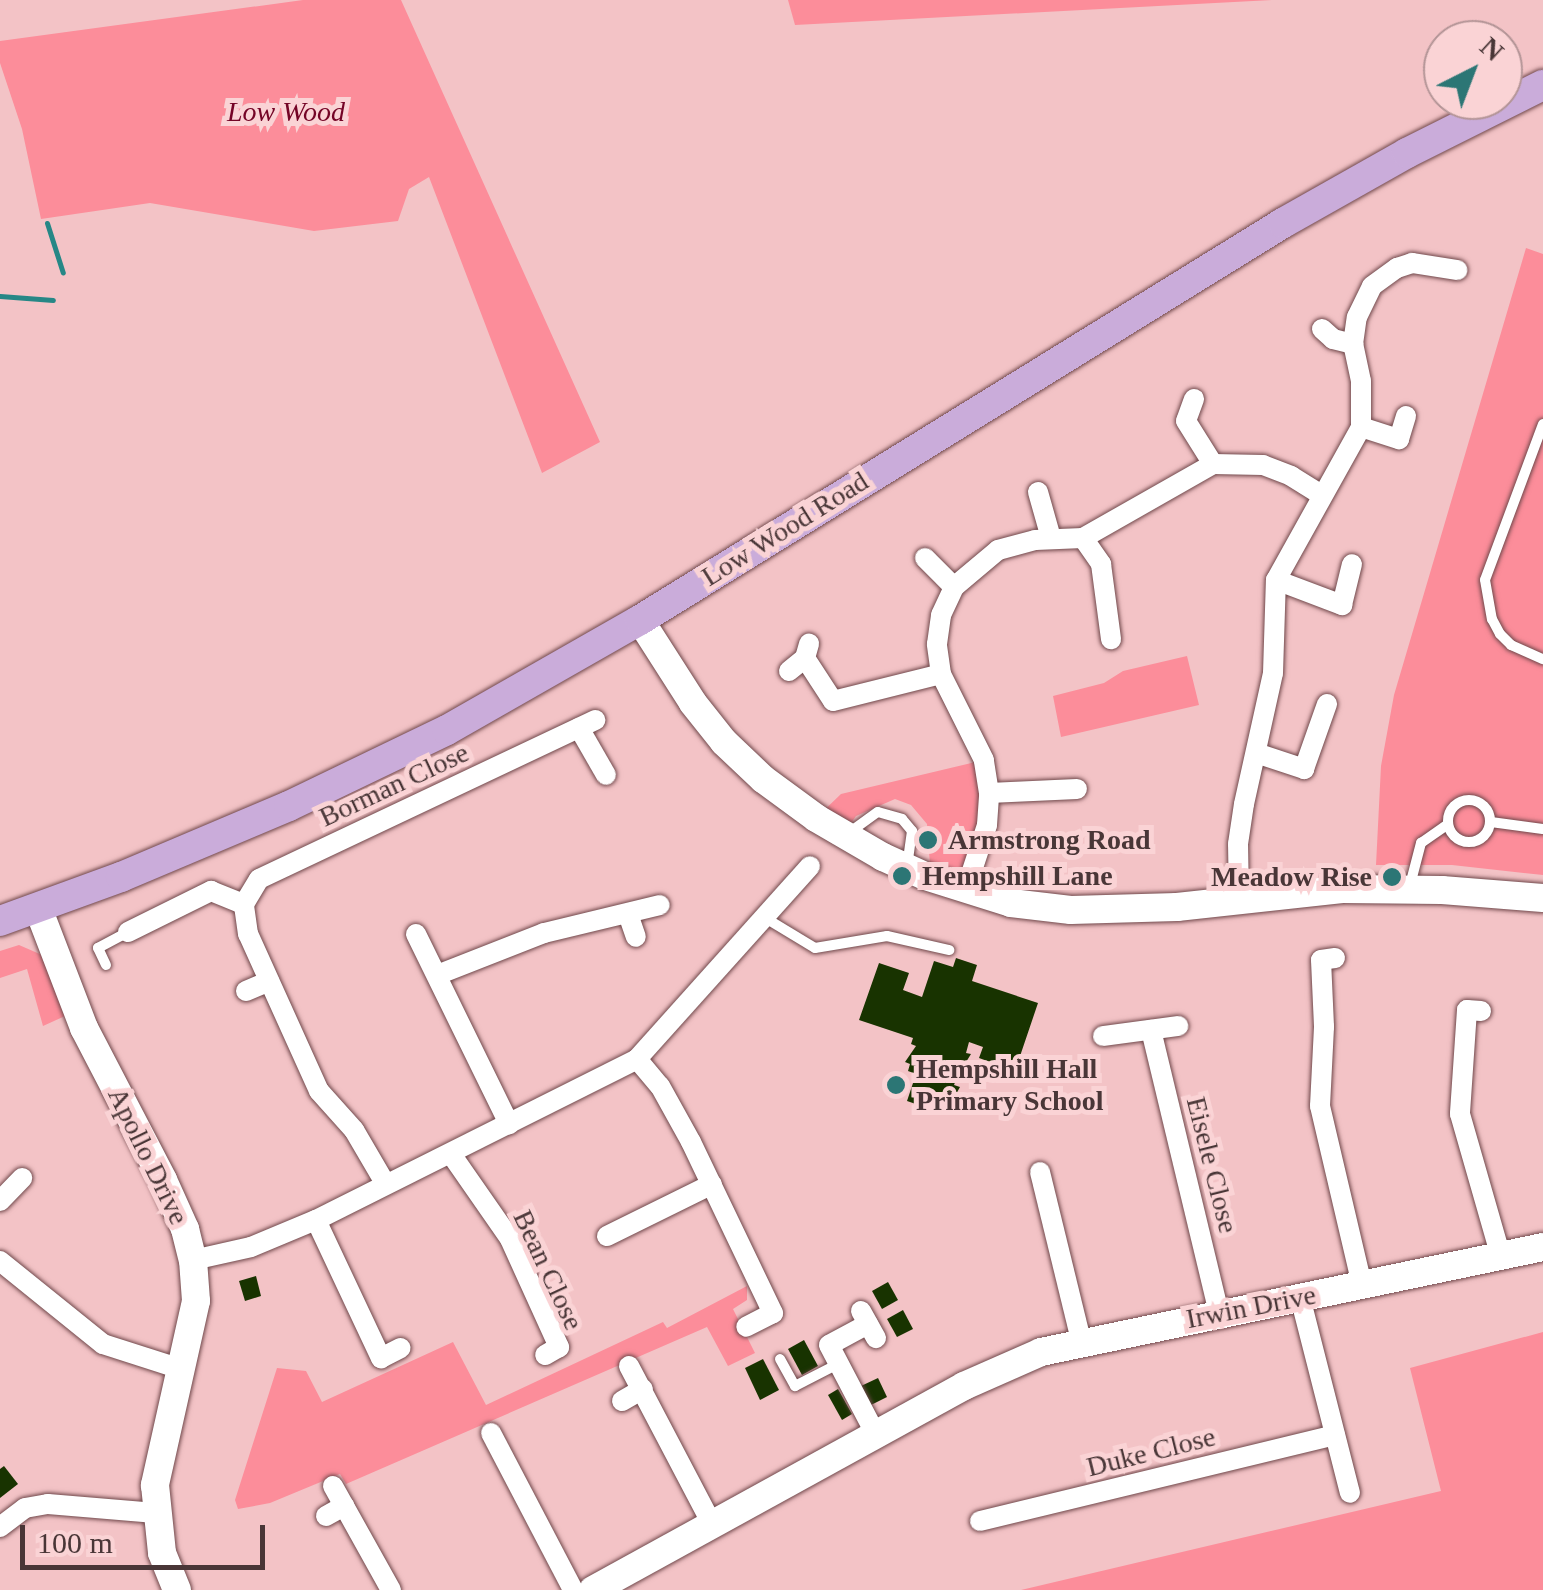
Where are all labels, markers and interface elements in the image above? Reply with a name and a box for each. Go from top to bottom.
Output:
north arrow [1423,20,1523,120]
text: N [1474,31,1510,67]
park label: Low Wood [227,95,345,129]
street label: Low Wood Road [695,464,875,594]
street label: Borman Close [314,736,474,834]
place label: Armstrong Road [948,823,1150,857]
marker: Armstrong Road [917,829,939,851]
place label: Hempshill Lane [922,859,1113,893]
place label: Meadow Rise [1211,860,1372,894]
marker: Hempshill Lane [891,865,913,887]
marker: Meadow Rise [1381,866,1403,888]
place label: Hempshill Hall Primary School [916,1052,1103,1118]
marker: Hempshill Hall Primary School [885,1074,907,1096]
street label: Apollo Drive [100,1082,196,1230]
street label: Eisele Close [1179,1093,1245,1237]
street label: Bean Close [506,1205,590,1335]
street label: Irwin Drive [1183,1278,1319,1336]
street label: Duke Close [1083,1420,1219,1484]
scale bar [25,1505,270,1567]
text: 100 m [37,1526,113,1559]

